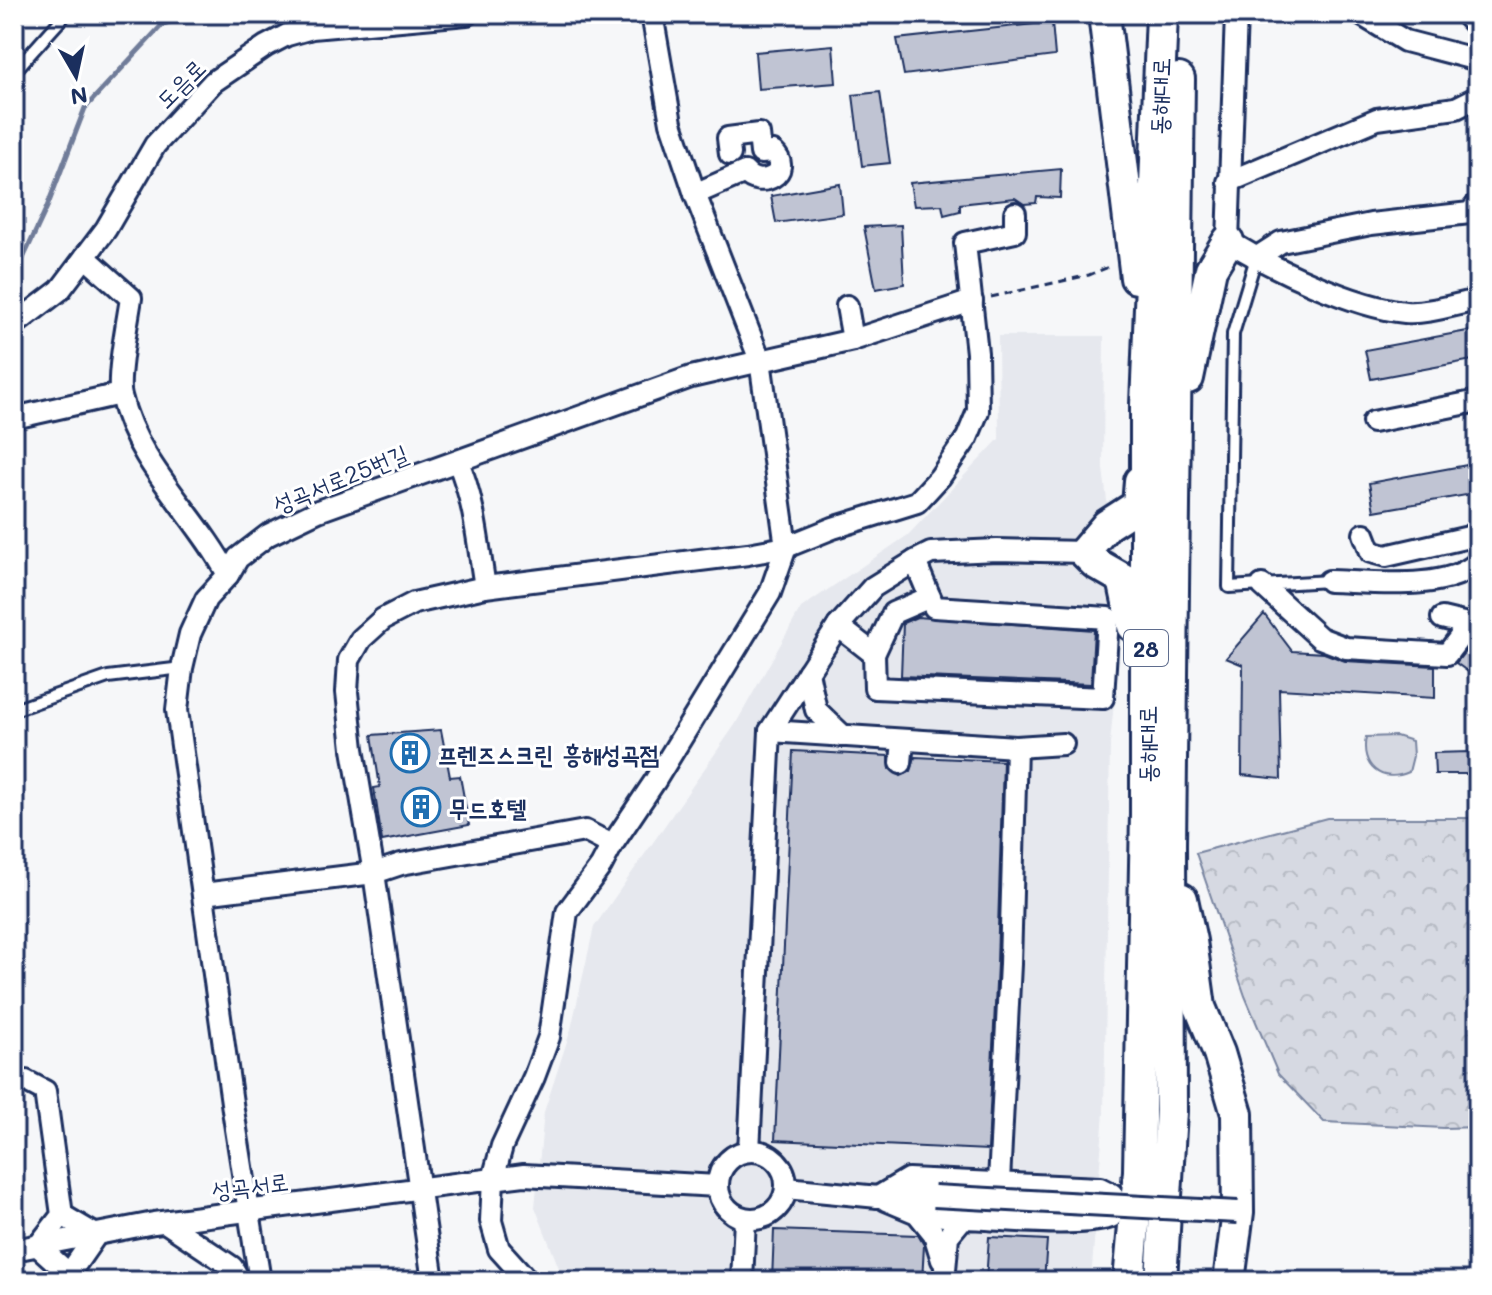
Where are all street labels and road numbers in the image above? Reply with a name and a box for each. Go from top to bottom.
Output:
street label: 도음로 [149,52,211,114]
street label: 동해대로 [1142,57,1176,135]
street label: 성곡서로25번길 [268,437,412,519]
road number: 28 [1124,630,1168,666]
street label: 동해대로 [1131,705,1162,783]
street label: 성곡서로 [210,1165,290,1205]

